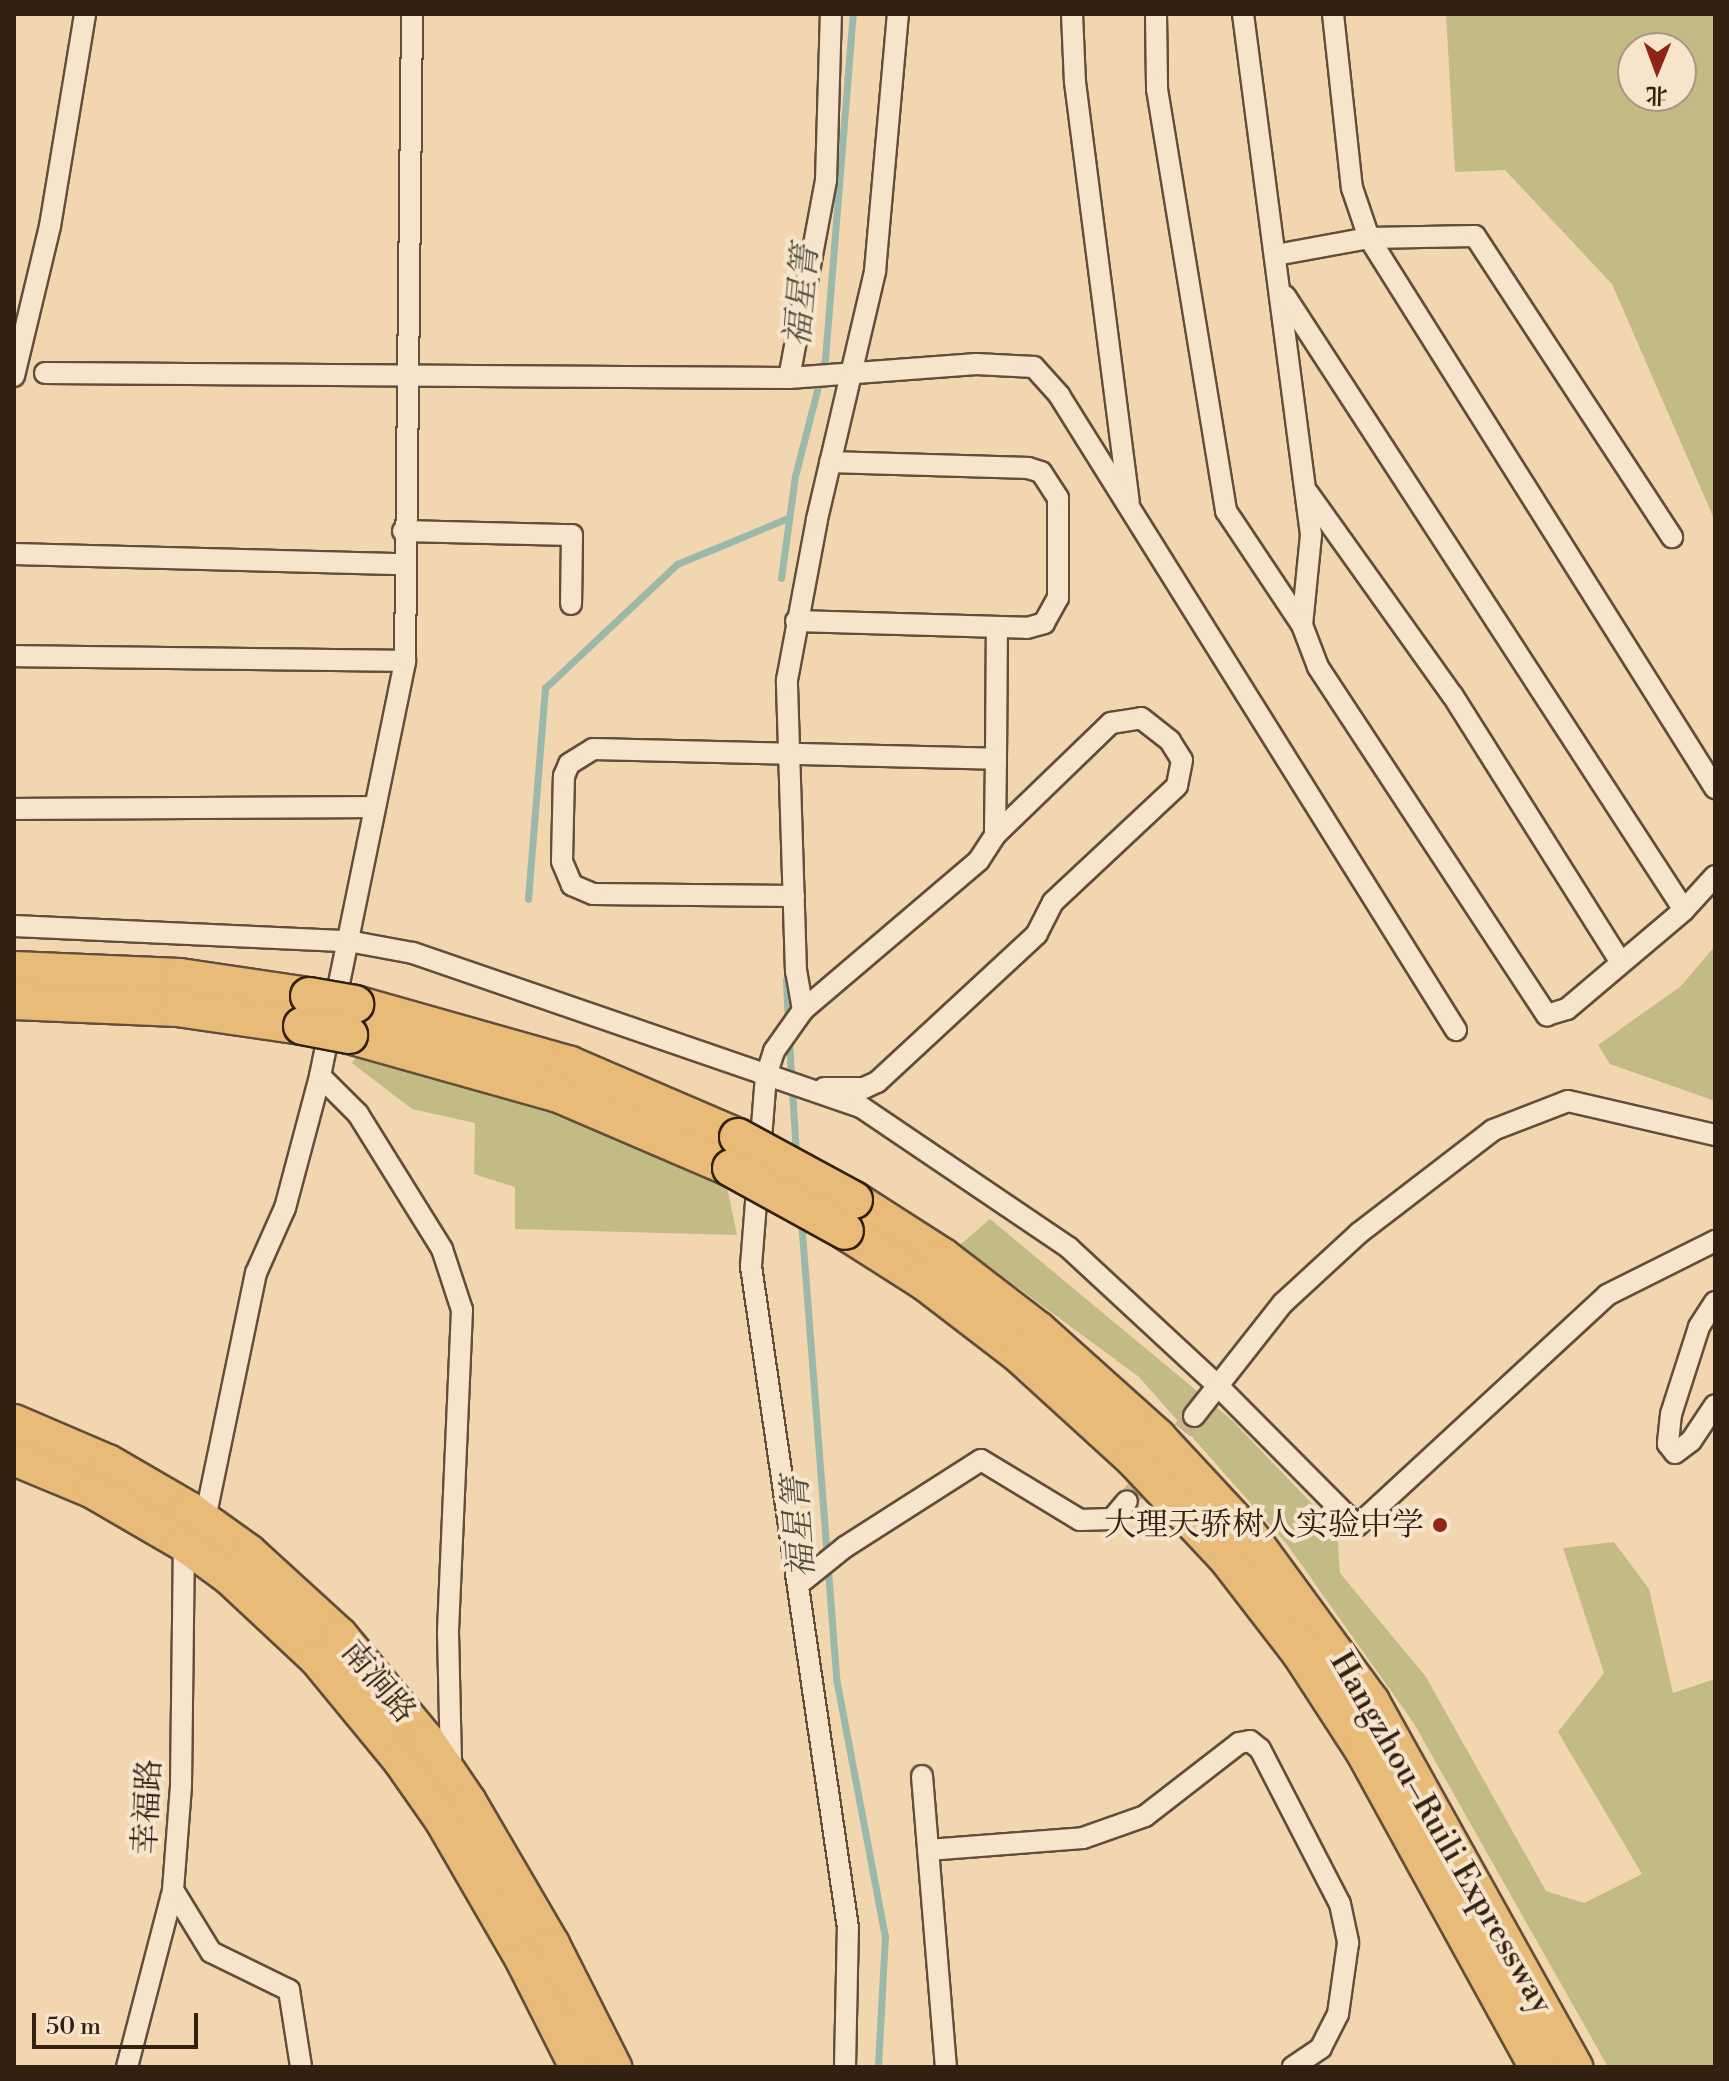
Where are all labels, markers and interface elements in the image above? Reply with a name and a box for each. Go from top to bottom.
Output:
north arrow [1617,32,1697,112]
text: 北 [1645,81,1668,108]
water label: 福星箐 [778,243,828,349]
water label: 福星箐 [776,1475,824,1579]
place label: 大理天骄树人实验中学 [1104,1506,1424,1544]
marker: 大理天骄树人实验中学 [1431,1516,1449,1534]
street label: 南涧路 [332,1633,424,1731]
street label: Hangzhou–Ruili Expressway [1321,1645,1561,2021]
street label: 幸福路 [126,1758,170,1856]
scale bar [36,1997,202,2047]
text: 50 m [46,2012,101,2042]

